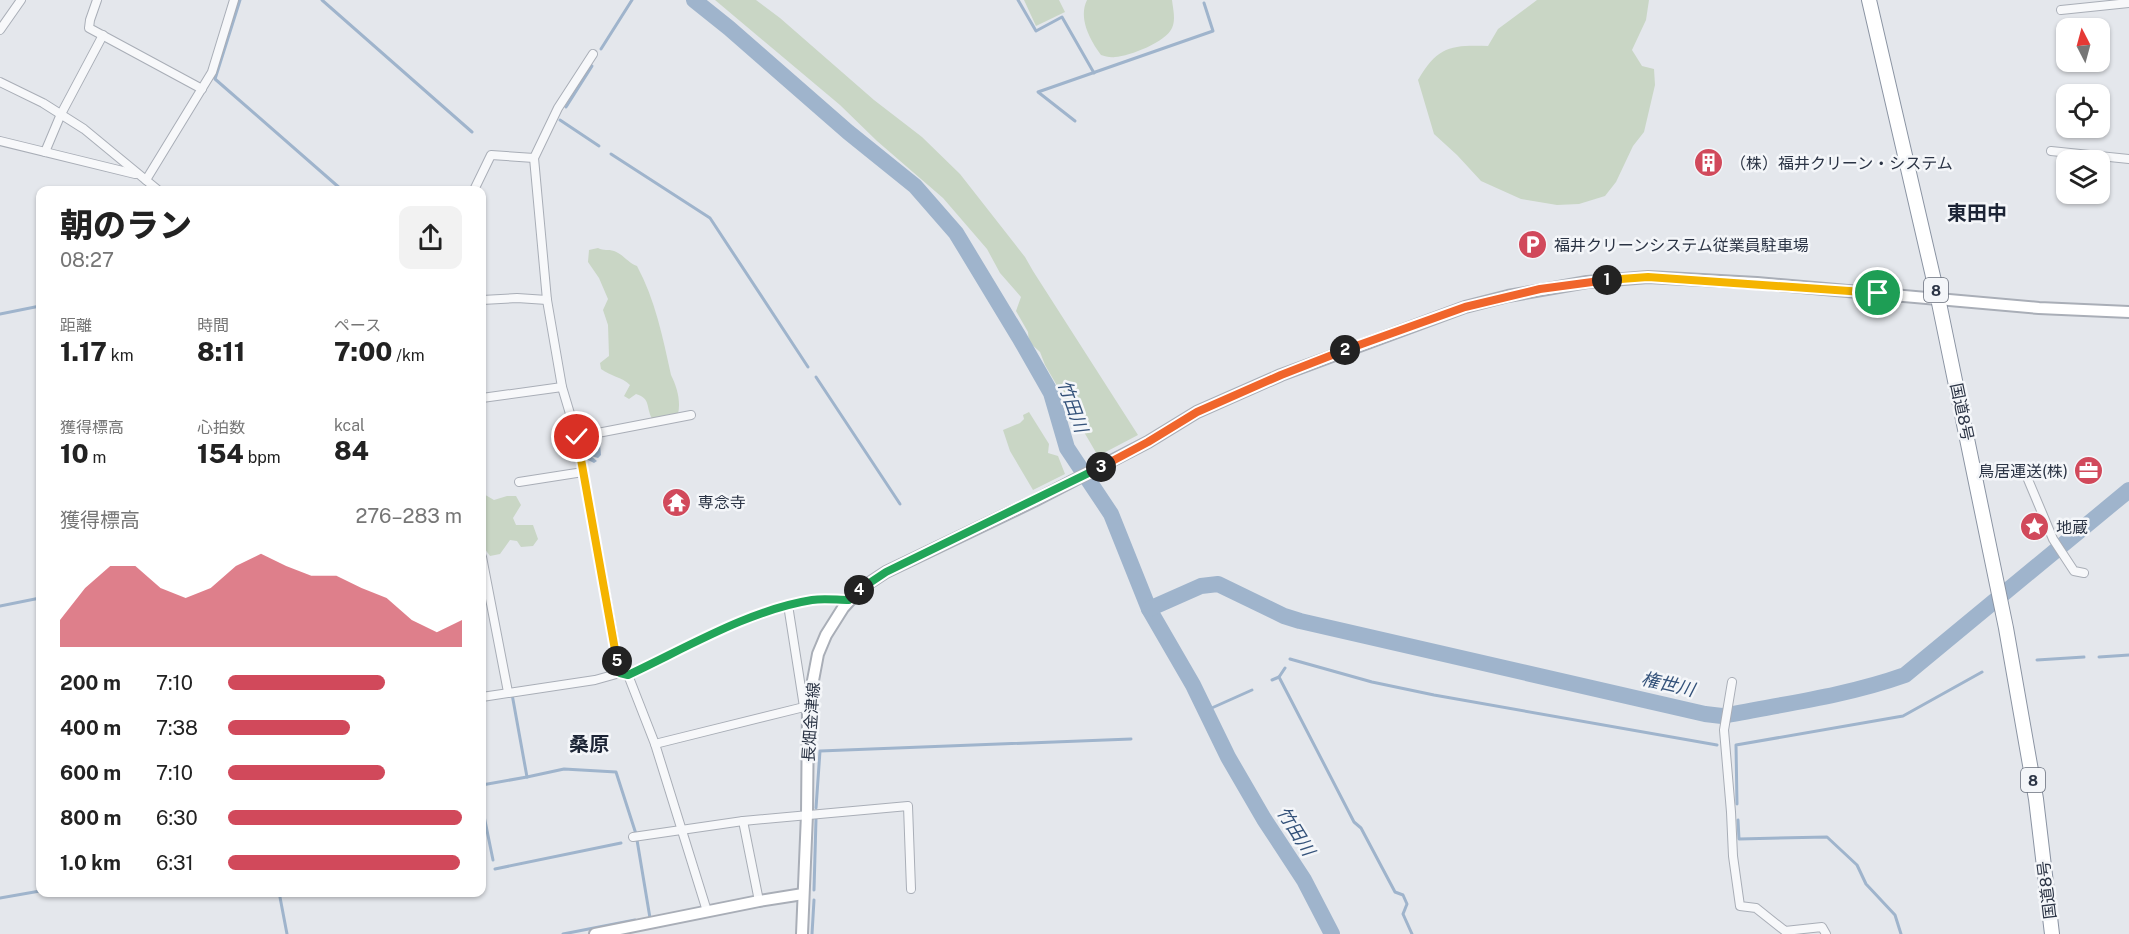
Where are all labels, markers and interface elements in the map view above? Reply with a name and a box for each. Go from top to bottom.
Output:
north arrow [2056,18,2110,72]
map controls [2056,18,2110,204]
button: locate [2056,84,2110,138]
building icon: （株）福井クリーン・システム [1693,147,1725,179]
button: layers [2056,150,2110,204]
place label: （株）福井クリーン・システム [1730,154,1953,173]
district label: 東田中 [1947,201,2007,225]
text: 朝のラン [60,206,192,244]
button: share [399,206,462,269]
parking icon: 福井クリーンシステム従業員駐車場 [1517,229,1549,261]
place label: 福井クリーンシステム従業員駐車場 [1554,236,1809,255]
text: 08:27 [60,248,114,272]
pin: 1 [1592,265,1622,295]
pin [1852,267,1903,318]
text: 1 [1604,270,1610,289]
icon: arrive [1861,276,1894,309]
road number: 8 [1924,278,1948,302]
text: 距離 [60,316,92,335]
text: 時間 [197,316,229,335]
text: ペース [334,316,381,335]
pin: 2 [1330,335,1360,365]
text: 1.17 [60,336,107,367]
text: 8:11 [197,336,245,367]
text: 7:00 [334,336,392,367]
text: 2 [1340,340,1350,359]
text: km [107,346,134,365]
text: /km [392,346,425,365]
water label: 竹田川 [1054,377,1093,437]
street label: 国道8号 [1947,381,1977,443]
pin [551,411,602,462]
text: kcal [334,416,365,435]
text: 獲得標高 [60,418,124,437]
text: 心拍数 [197,418,245,437]
icon: check [560,420,593,453]
text: 84 [334,435,369,466]
text: 10 [60,438,89,469]
text: 154 [197,438,244,469]
text: m [89,448,106,467]
text: bpm [244,448,281,467]
pin: 3 [1086,452,1116,482]
office icon: 鳥居運送(株) [2073,455,2105,487]
text: 3 [1096,457,1106,476]
place label: 鳥居運送(株) [1978,462,2068,481]
temple icon: 専念寺 [661,486,693,518]
place label: 専念寺 [698,493,746,512]
text: 276–283 m [355,504,462,528]
text: 獲得標高 [60,508,140,532]
place icon: 地蔵 [2019,511,2051,543]
place label: 地蔵 [2056,518,2088,537]
pin: 4 [844,575,874,605]
text: 4 [854,580,864,599]
pin: 5 [602,646,632,676]
text: 5 [612,651,622,670]
water label: 権世川 [1639,668,1699,701]
text: 200 m [60,671,121,695]
text: 7:10 [156,671,193,695]
street label: 長畑金津線 [799,681,823,763]
text: 400 m [60,716,121,740]
text: 7:38 [156,716,198,740]
district label: 桑原 [569,732,609,756]
text: 600 m [60,761,121,785]
text: 7:10 [156,761,193,785]
road number: 8 [2021,768,2045,792]
water label: 竹田川 [1273,803,1320,861]
text: 800 m [60,806,122,830]
text: 6:30 [156,806,198,830]
text: 1.0 km [60,851,121,875]
text: 6:31 [156,851,194,875]
street label: 国道8号 [2034,860,2060,920]

